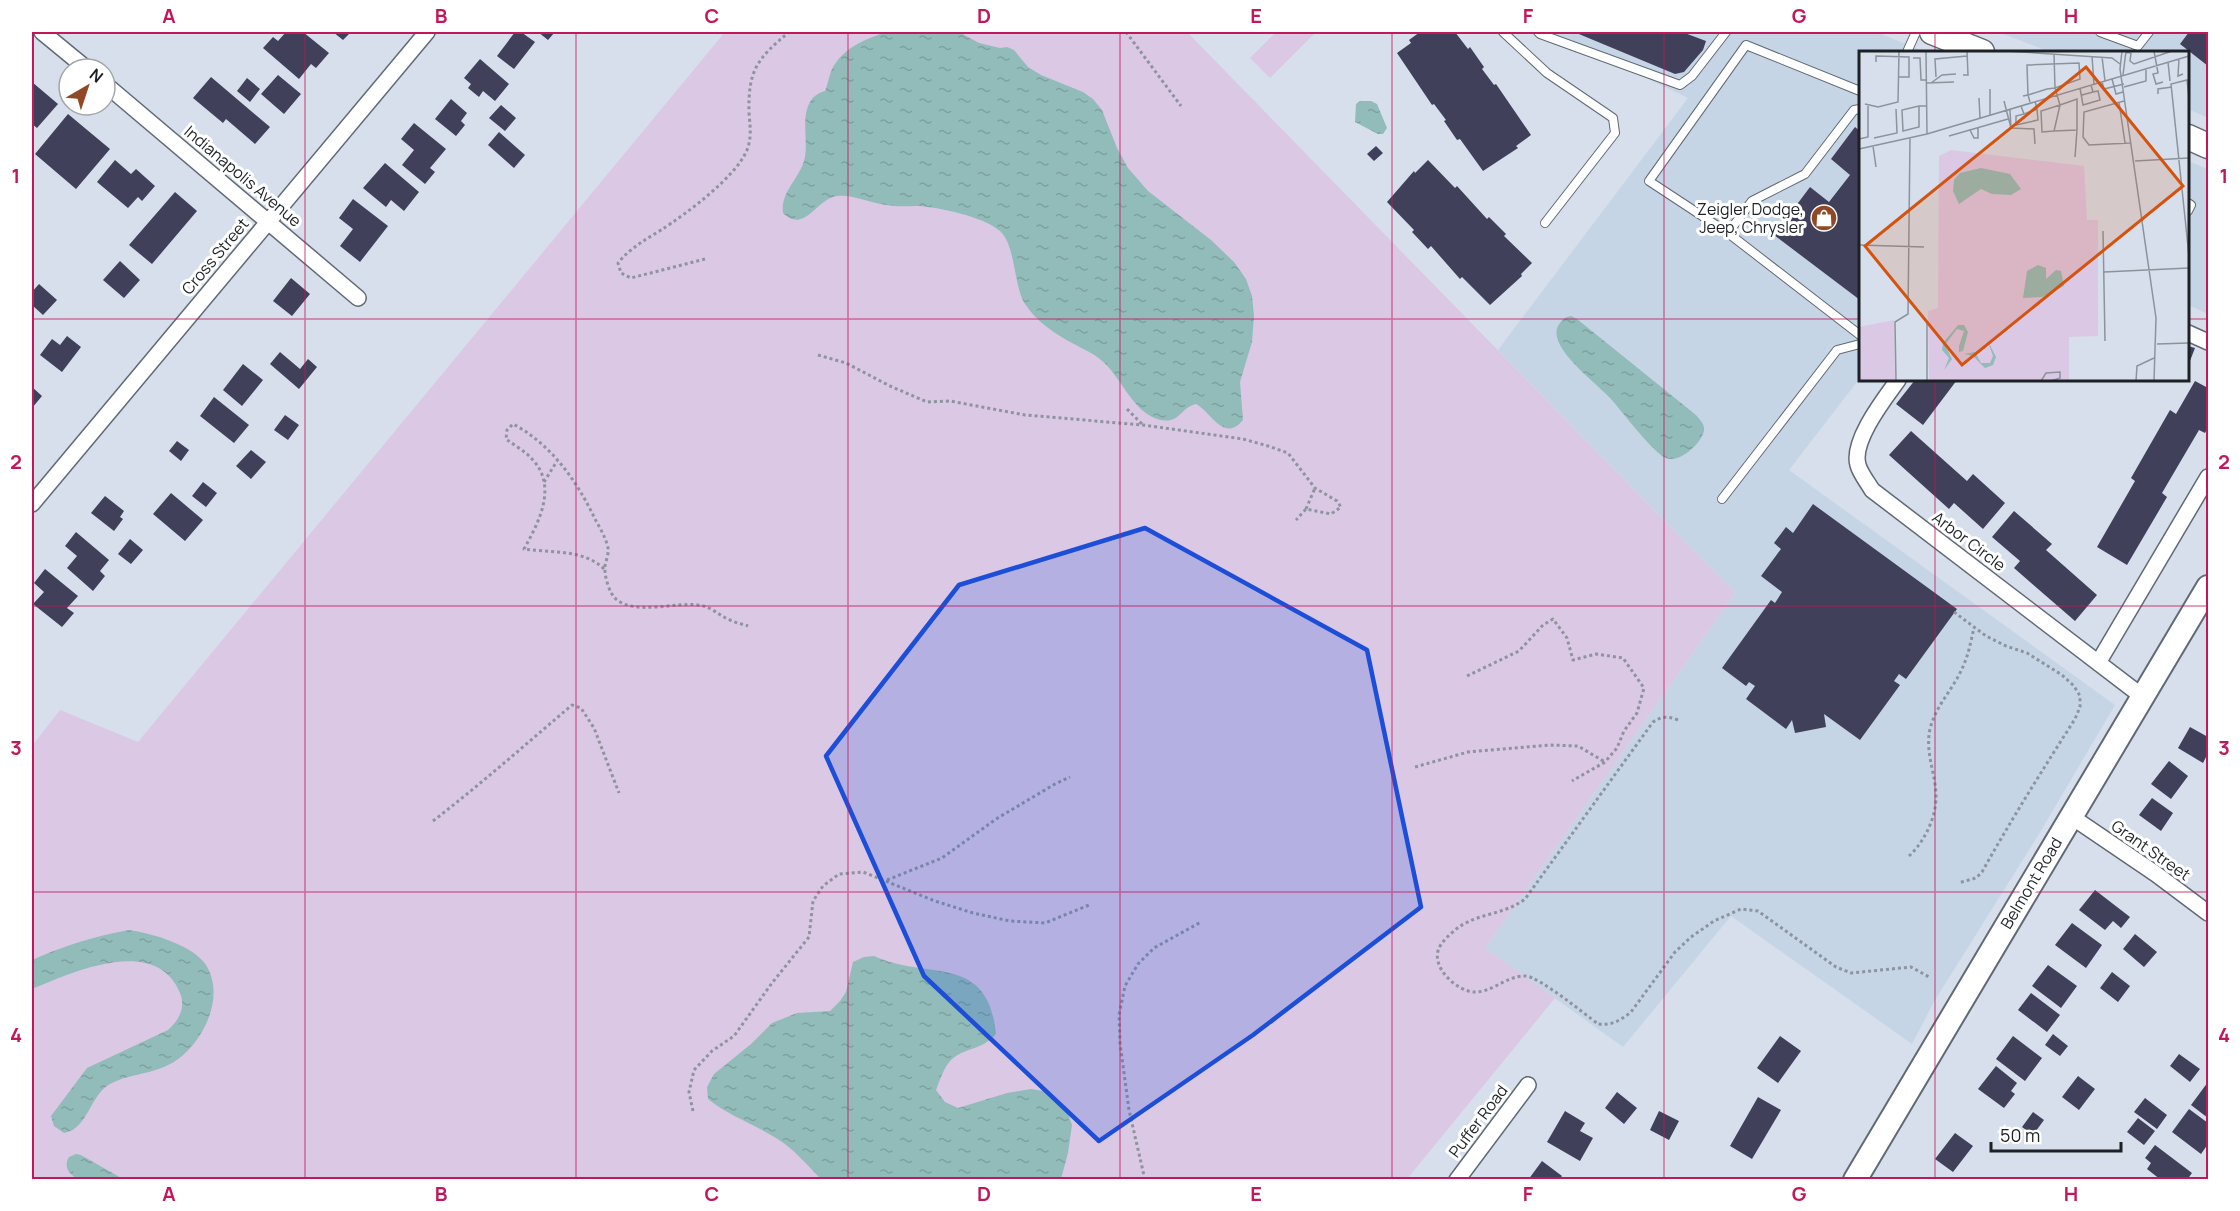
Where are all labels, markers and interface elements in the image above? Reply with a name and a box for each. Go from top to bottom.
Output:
text: A [162,2,176,29]
text: B [435,2,448,29]
text: C [705,2,719,29]
text: D [977,2,991,29]
text: E [1250,2,1262,29]
text: F [1523,2,1534,29]
text: G [1792,2,1807,29]
text: H [2064,2,2078,29]
inset map [1859,51,2189,381]
north arrow [57,57,117,117]
text: N [85,63,108,88]
street label: Indianapolis Avenue [180,120,306,232]
text: 1 [12,162,20,189]
text: 1 [2220,162,2228,189]
place label: Zeigler Dodge, Jeep, Chrysler [1697,198,1804,238]
shop icon: Zeigler Dodge, Jeep, Chrysler [1809,203,1839,233]
street label: Cross Street [177,213,253,299]
text: 2 [10,448,22,475]
text: 2 [2218,448,2230,475]
street label: Arbor Circle [1928,506,2010,576]
text: 3 [10,734,22,761]
text: 3 [2218,734,2230,761]
street label: Grant Street [2107,815,2195,885]
street label: Belmont Road [1995,833,2067,933]
text: 4 [10,1021,22,1048]
text: 4 [2218,1021,2230,1048]
street label: Puffer Road [1443,1080,1513,1162]
scale bar [1991,1115,2122,1153]
text: 50 m [2000,1123,2040,1147]
text: A [162,1180,176,1207]
text: B [435,1180,448,1207]
text: C [705,1180,719,1207]
text: D [977,1180,991,1207]
text: E [1250,1180,1262,1207]
text: F [1523,1180,1534,1207]
text: G [1792,1180,1807,1207]
text: H [2064,1180,2078,1207]

